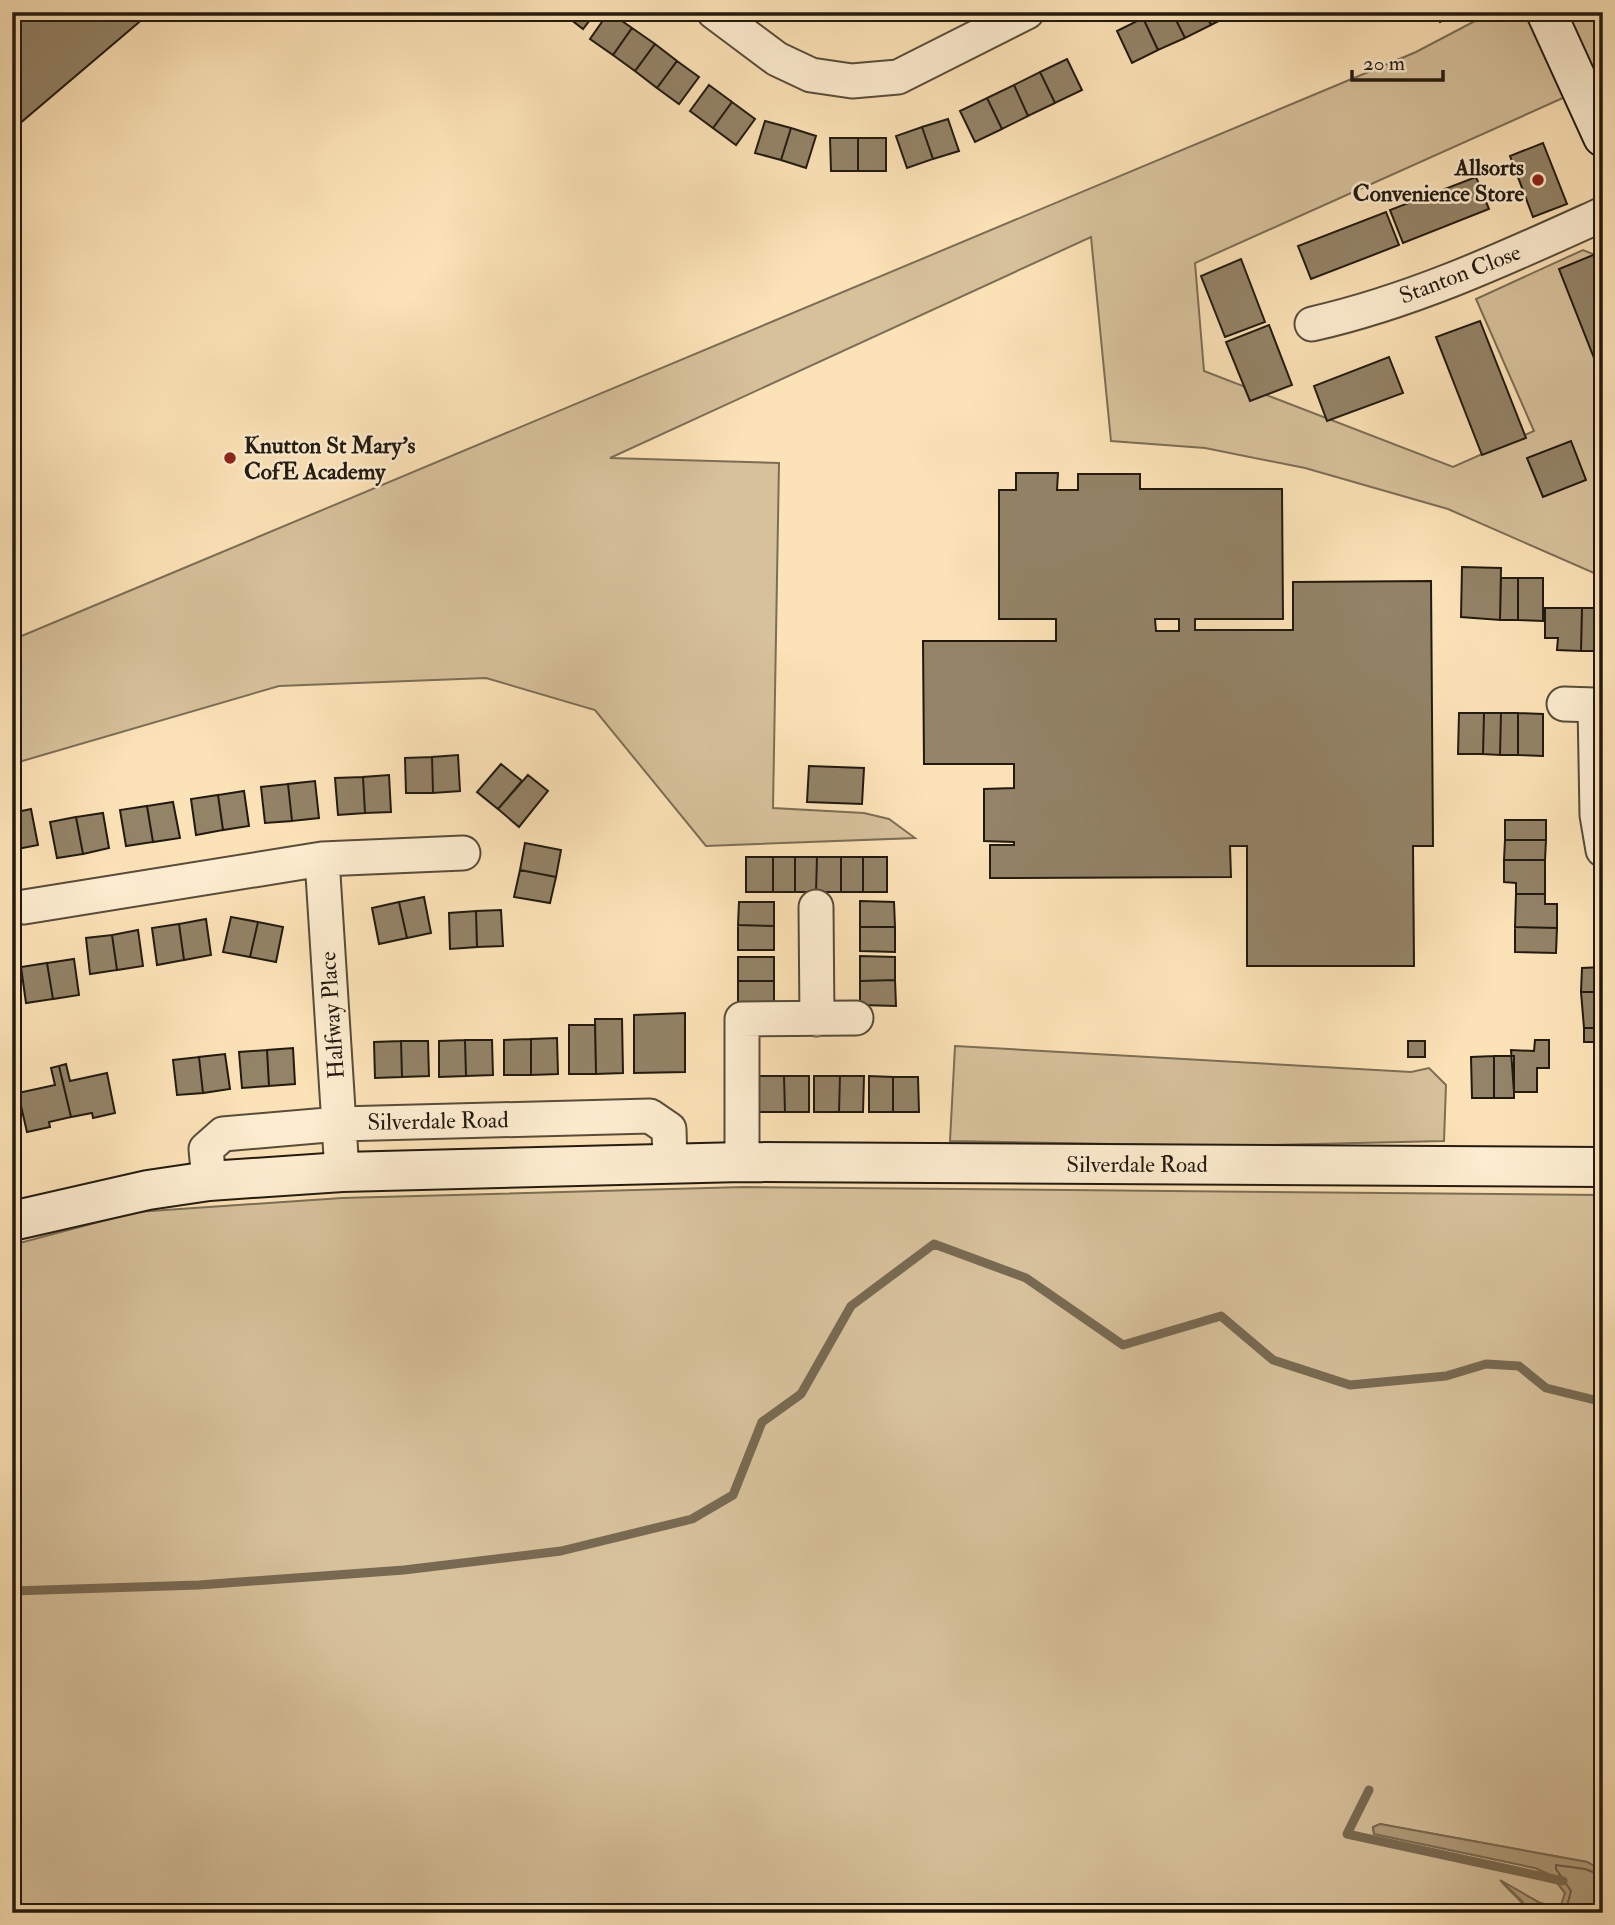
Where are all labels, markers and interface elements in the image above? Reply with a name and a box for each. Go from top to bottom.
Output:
scale bar [1352,38,1444,82]
text: 20 m [1363,50,1405,77]
place label: Allsorts Convenience Store [1353,153,1524,208]
marker: Allsorts Convenience Store [1530,172,1546,188]
street label: Stanton Close [1395,237,1525,310]
place label: Knutton St Mary's CofE Academy [244,431,416,487]
marker: Knutton St Mary's CofE Academy [222,450,238,466]
street label: Halfway Place [313,950,351,1080]
street label: Silverdale Road [367,1105,509,1137]
street label: Silverdale Road [1066,1150,1208,1179]

